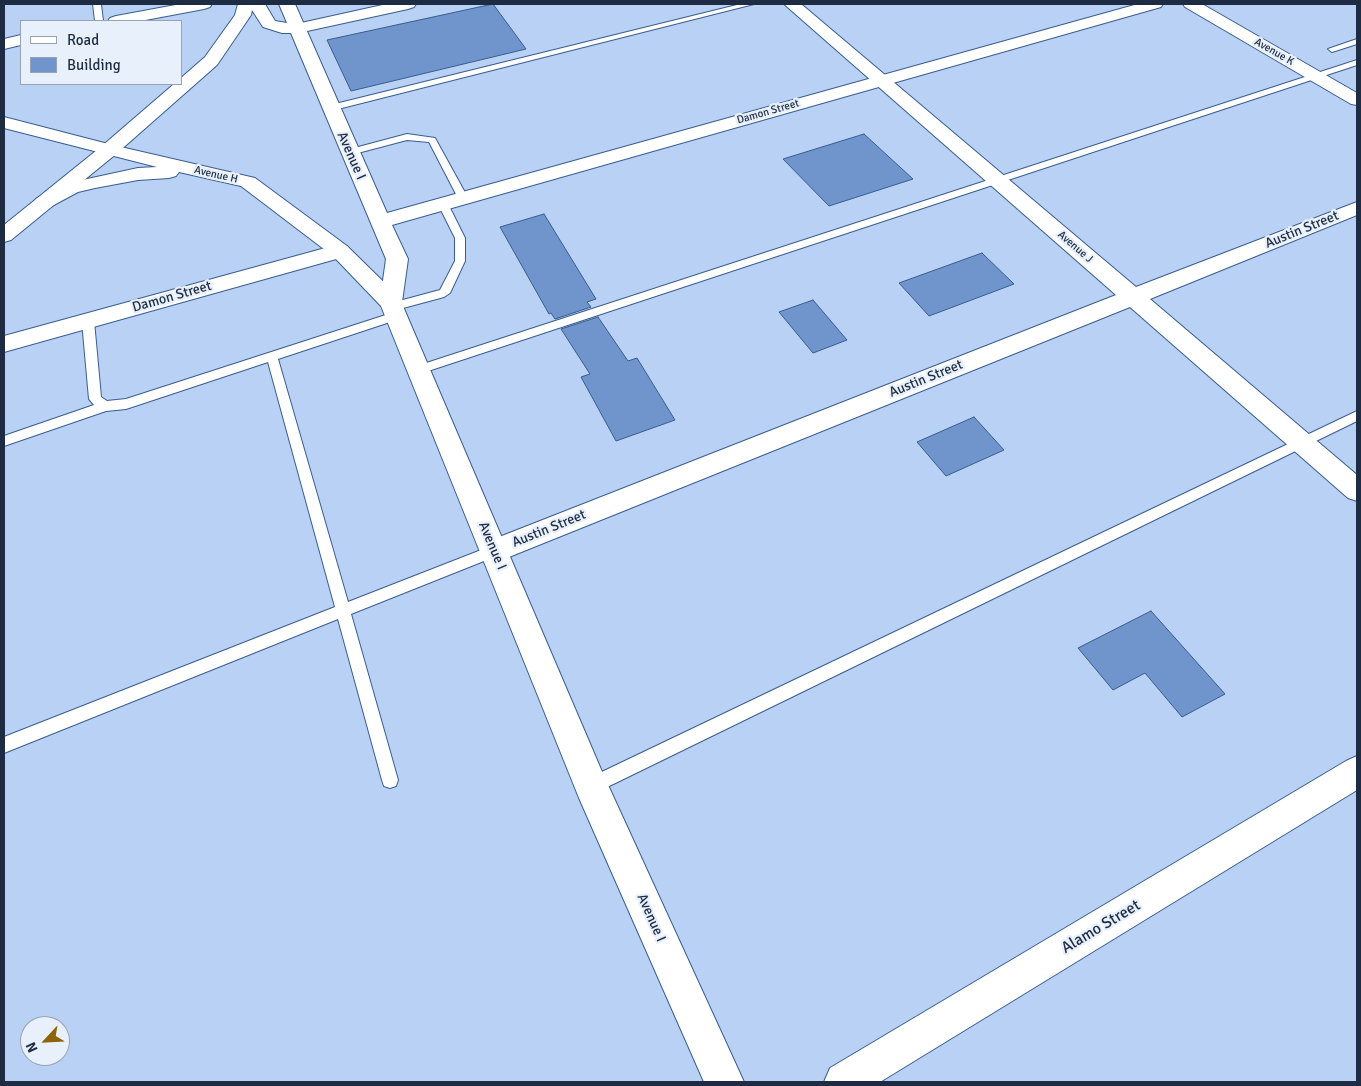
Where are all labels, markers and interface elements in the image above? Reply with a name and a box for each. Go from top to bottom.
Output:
legend [20,20,182,85]
text: Road [67,31,99,49]
street label: Avenue K [1252,35,1296,69]
text: Building [67,56,121,74]
street label: Damon Street [735,97,801,127]
street label: Avenue I [333,129,369,183]
street label: Avenue H [193,164,239,186]
street label: Austin Street [1263,208,1341,252]
street label: Avenue J [1055,228,1095,266]
street label: Damon Street [130,278,214,316]
street label: Austin Street [887,357,965,401]
street label: Austin Street [510,507,588,551]
street label: Avenue I [474,519,510,573]
street label: Avenue I [633,891,669,945]
street label: Alamo Street [1058,896,1144,958]
north arrow [20,1016,70,1066]
text: N [22,1039,42,1055]

